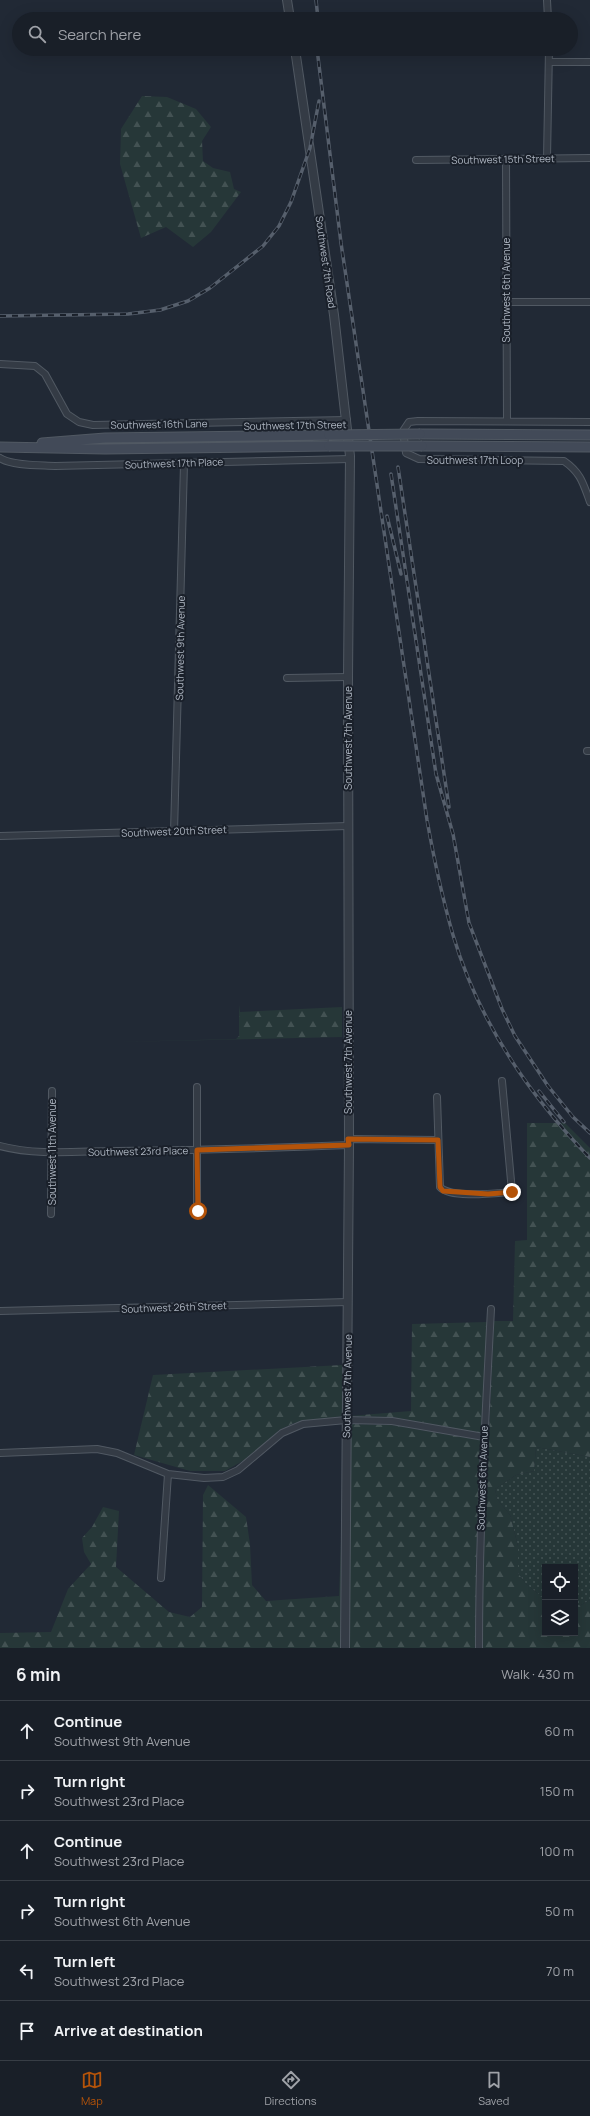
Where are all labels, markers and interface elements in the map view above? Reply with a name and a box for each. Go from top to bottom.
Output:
search box [12,12,578,56]
icon: search [26,23,48,45]
text: Search here [58,24,141,45]
street label: Southwest 15th Street [451,151,555,167]
street label: Southwest 7th Road [313,215,339,309]
street label: Southwest 6th Avenue [499,237,513,342]
street label: Southwest 16th Lane [110,416,208,432]
street label: Southwest 17th Street [243,417,347,433]
street label: Southwest 17th Loop [427,453,523,467]
street label: Southwest 17th Place [124,454,224,472]
street label: Southwest 9th Avenue [172,595,188,701]
street label: Southwest 7th Avenue [341,686,355,790]
street label: Southwest 20th Street [121,822,227,840]
street label: Southwest 7th Avenue [341,1010,355,1114]
street label: Southwest 11th Avenue [45,1099,59,1205]
street label: Southwest 23rd Place [88,1143,188,1159]
route end [503,1183,521,1201]
route start [189,1202,207,1220]
street label: Southwest 26th Street [121,1298,227,1316]
street label: Southwest 7th Avenue [339,1334,355,1438]
street label: Southwest 6th Avenue [473,1425,491,1531]
map controls [542,1564,578,1636]
button: locate [542,1564,578,1600]
button: layers [542,1600,578,1636]
text: 6 min [16,1663,61,1686]
text: Walk · 430 m [501,1665,574,1683]
text: Continue [54,1711,122,1732]
icon: ahead [16,1720,38,1742]
text: 60 m [544,1722,574,1740]
text: Southwest 9th Avenue [54,1732,190,1750]
text: Turn right [54,1771,125,1792]
icon: right [16,1780,38,1802]
text: 150 m [540,1782,574,1800]
text: Southwest 23rd Place [54,1792,184,1810]
text: Continue [54,1831,122,1852]
icon: ahead [16,1840,38,1862]
text: 100 m [539,1842,574,1860]
text: Southwest 23rd Place [54,1852,184,1870]
text: Turn right [54,1891,125,1912]
icon: right [16,1900,38,1922]
text: 50 m [545,1902,574,1920]
text: Southwest 6th Avenue [54,1912,190,1930]
text: Turn left [54,1951,116,1972]
icon: left [16,1960,38,1982]
text: 70 m [546,1962,574,1980]
text: Southwest 23rd Place [54,1972,184,1990]
icon: arrive [16,2020,38,2042]
text: Arrive at destination [54,2020,203,2041]
tab: Map [81,2069,103,2108]
tab: Directions [264,2069,317,2108]
tab: Saved [478,2069,509,2108]

